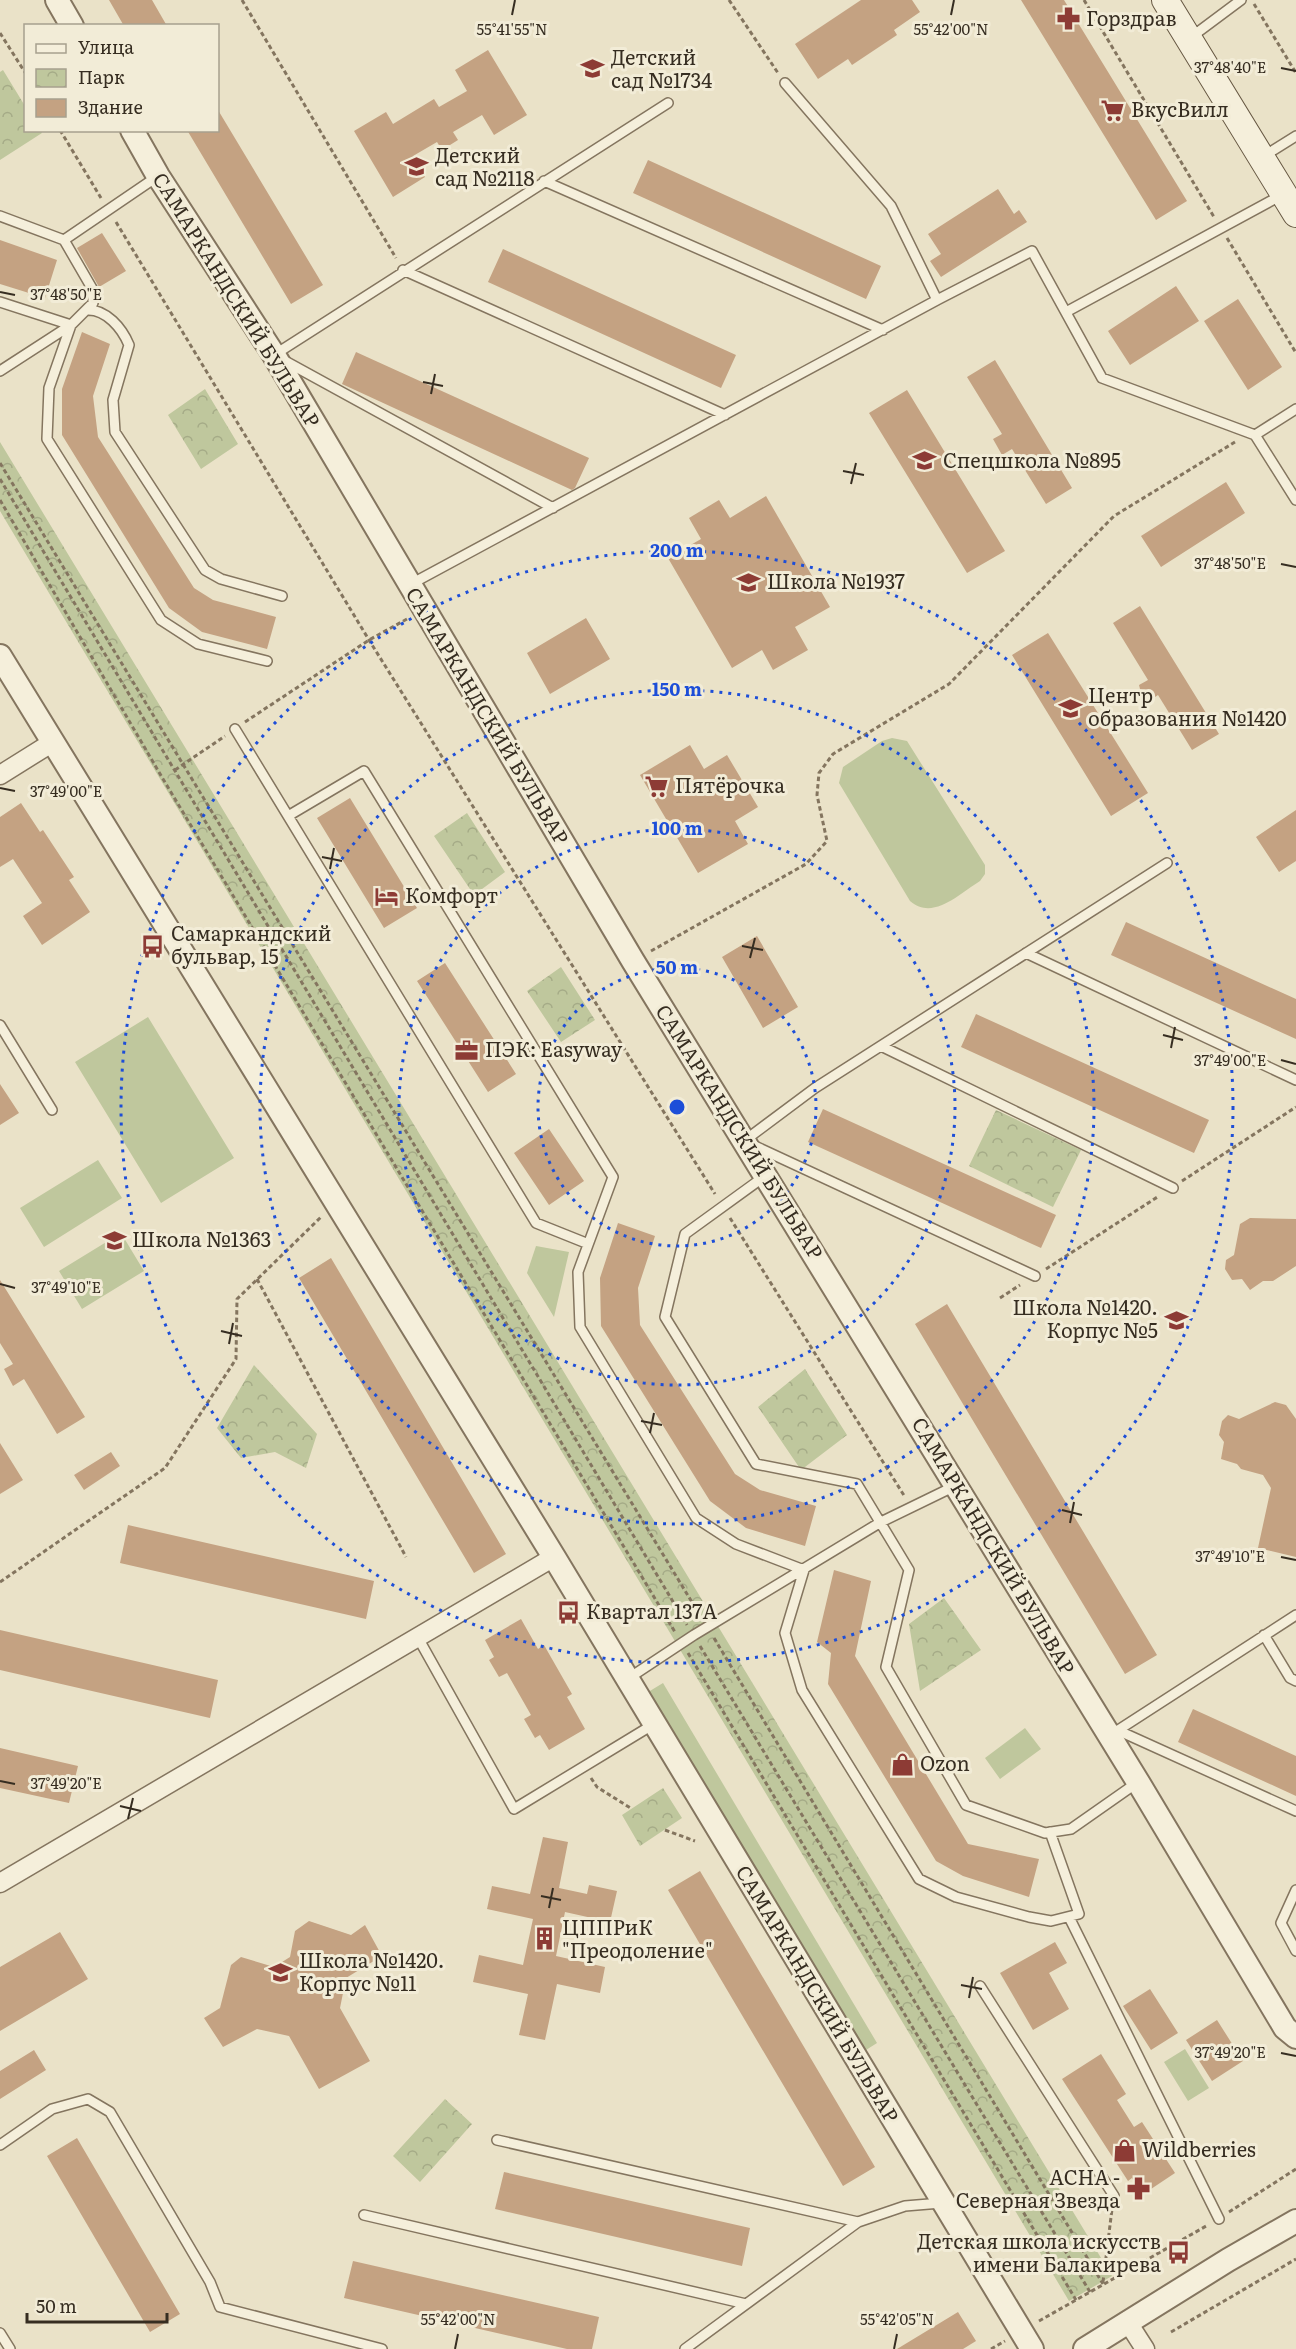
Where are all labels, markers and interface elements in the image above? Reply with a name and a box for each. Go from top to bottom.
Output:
place label: Горздрав [1086,2,1177,32]
pharmacy icon: Горздрав [1055,6,1081,32]
text: 55°41'55"N [476,17,548,40]
text: 55°42'00"N [913,17,989,40]
legend [24,24,219,132]
text: Улица [78,33,134,60]
place label: Детский сад №1734 [611,41,712,94]
text: 37°48'40"E [1194,55,1266,78]
school or university icon: Детский сад №1734 [580,56,606,82]
text: Парк [78,63,125,90]
text: Здание [78,93,143,120]
place label: ВкусВилл [1131,93,1229,123]
supermarket icon: ВкусВилл [1100,97,1126,123]
place label: Детский сад №2118 [435,139,535,192]
school or university icon: Детский сад №2118 [404,154,430,180]
street label: САМАРКАНДСКИЙ БУЛЬВАР [147,166,329,432]
text: 37°48'50"E [30,282,102,305]
place label: Спецшкола №895 [943,444,1121,474]
school or university icon: Спецшкола №895 [912,448,938,474]
text: 200 m [650,536,704,563]
text: 37°48'50"E [1194,551,1266,574]
place label: Школа №1937 [767,565,905,595]
school or university icon: Школа №1937 [736,569,762,595]
street label: САМАРКАНДСКИЙ БУЛЬВАР [400,581,578,849]
text: 150 m [652,675,702,702]
place label: Центр образования №1420 [1088,679,1287,732]
school or university icon: Центр образования №1420 [1057,695,1083,721]
place label: Пятёрочка [675,769,785,799]
supermarket icon: Пятёрочка [644,773,670,799]
text: 37°49'00"E [30,779,102,802]
text: 100 m [651,814,703,841]
place label: Комфорт [405,879,499,909]
hotel icon: Комфорт [374,883,400,909]
place label: Самаркандский бульвар, 15 [171,917,331,970]
bus stop icon: Самаркандский бульвар, 15 [140,933,166,959]
text: 50 m [656,953,698,980]
street label: САМАРКАНДСКИЙ БУЛЬВАР [650,998,832,1264]
place label: ПЭК: Easyway [485,1033,623,1063]
office icon: ПЭК: Easyway [454,1037,480,1063]
text: 37°49'00"E [1194,1048,1266,1071]
centre of rings [667,1097,687,1117]
place label: Школа №1363 [132,1223,271,1253]
school or university icon: Школа №1363 [101,1227,127,1253]
text: 37°49'10"E [31,1275,101,1298]
place label: Школа №1420. Корпус №5 [1012,1291,1158,1344]
school or university icon: Школа №1420. Корпус №5 [1163,1307,1189,1333]
street label: САМАРКАНДСКИЙ БУЛЬВАР [906,1411,1084,1679]
text: 37°49'10"E [1195,1544,1265,1567]
place label: Квартал 137А [586,1595,717,1625]
bus stop icon: Квартал 137А [555,1599,581,1625]
place label: Ozon [920,1747,970,1777]
shop icon: Ozon [889,1751,915,1777]
text: 37°49'20"E [30,1771,102,1794]
street label: САМАРКАНДСКИЙ БУЛЬВАР [730,1859,908,2127]
place label: ЦППРиК "Преодоление" [562,1911,713,1964]
building icon: ЦППРиК "Преодоление" [531,1926,557,1952]
place label: Школа №1420. Корпус №11 [299,1944,445,1997]
school or university icon: Школа №1420. Корпус №11 [268,1960,294,1986]
text: 37°49'20"E [1194,2040,1266,2063]
place label: Wildberries [1142,2133,1256,2163]
shop icon: Wildberries [1111,2137,1137,2163]
place label: АСНА - Северная Звезда [956,2161,1120,2214]
pharmacy icon: АСНА - Северная Звезда [1125,2176,1151,2202]
place label: Детская школа искусств имени Балакирева [917,2225,1161,2278]
bus stop icon: Детская школа искусств имени Балакирева [1166,2240,1192,2266]
scale bar [27,2286,166,2324]
text: 50 m [36,2292,77,2319]
text: 55°42'00"N [420,2307,496,2330]
text: 55°42'05"N [860,2307,934,2330]

